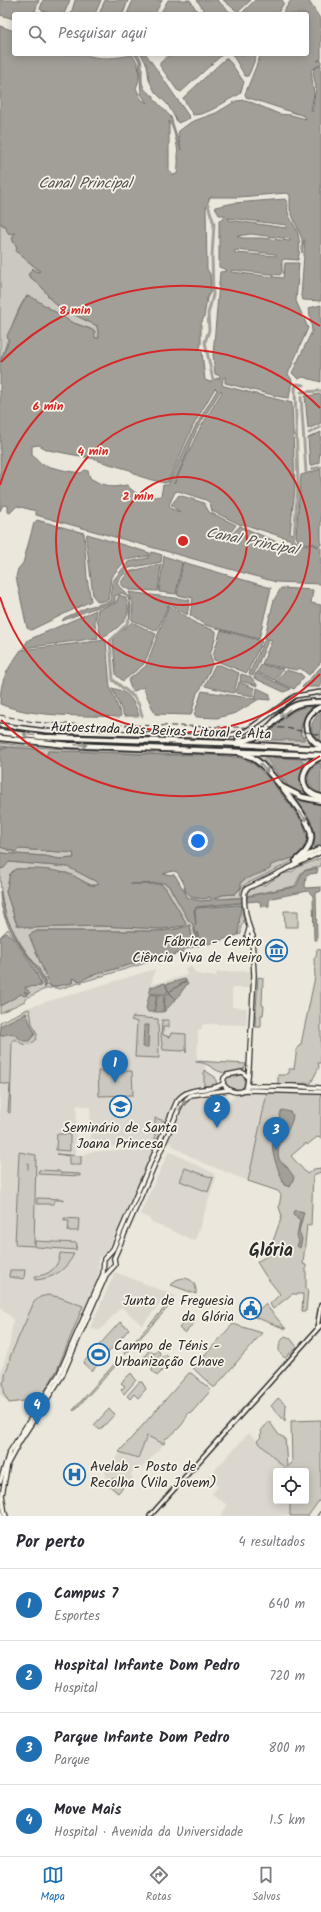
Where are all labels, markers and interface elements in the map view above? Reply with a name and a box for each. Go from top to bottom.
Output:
search box [12,12,309,56]
text: Pesquisar aqui [58,22,147,46]
icon: search [26,23,48,45]
water label: Canal Principal [38,172,135,196]
text: 8 min [59,301,91,320]
text: 6 min [33,397,64,416]
text: 4 min [78,442,109,461]
text: 2 min [122,487,154,506]
water label: Canal Principal [204,521,303,563]
centre of rings [176,534,190,548]
one-way arrow [280,708,290,717]
street label: Autoestrada das Beiras Litoral e Alta [51,716,271,746]
one-way arrow [23,732,36,739]
one-way arrow [74,742,87,749]
one-way arrow [260,763,269,773]
one-way arrow [299,810,308,821]
your location [188,831,208,851]
place label: Fábrica - Centro Ciência Viva de Aveiro [132,931,262,969]
museum icon: Fábrica - Centro Ciência Viva de Aveiro [264,937,290,963]
pin: 1 [102,1050,128,1083]
school or university icon: Seminário de Santa Joana Princesa [107,1093,133,1119]
pin: 2 [204,1095,230,1128]
one-way arrow [178,1099,186,1111]
place label: Seminário de Santa Joana Princesa [63,1117,177,1155]
pin: 3 [263,1117,289,1150]
district label: Glória [249,1237,293,1266]
place label: Junta de Freguesia da Glória [123,1290,234,1328]
public building icon: Junta de Freguesia da Glória [237,1296,263,1322]
place label: Campo de Ténis - Urbanização Chave [114,1335,225,1373]
sports icon: Campo de Ténis - Urbanização Chave [85,1341,111,1367]
pin: 4 [24,1392,50,1425]
place label: Avelab - Posto de Recolha (Vila Jovem) [90,1456,217,1494]
hospital icon: Avelab - Posto de Recolha (Vila Jovem) [61,1462,87,1488]
map controls [273,1468,309,1504]
button: locate [273,1468,309,1504]
text: Por perto [16,1529,85,1556]
text: 4 resultados [238,1532,305,1553]
text: Campus 7 [54,1582,118,1606]
text: 1 [27,1594,31,1615]
text: 640 m [269,1594,305,1615]
text: Esportes [54,1606,100,1627]
text: Hospital Infante Dom Pedro [54,1654,240,1678]
text: 2 [25,1666,33,1687]
text: 720 m [269,1666,305,1687]
text: Hospital [54,1678,98,1699]
text: Parque Infante Dom Pedro [54,1726,230,1750]
text: 3 [25,1738,33,1759]
text: 800 m [269,1738,305,1759]
text: Parque [54,1750,90,1771]
text: Move Mais [54,1798,122,1822]
text: 4 [25,1810,33,1831]
text: 1.5 km [269,1810,305,1831]
text: Hospital · Avenida da Universidade [54,1822,243,1843]
tab: Mapa [41,1864,65,1906]
tab: Rotas [146,1864,171,1906]
tab: Salvos [252,1864,280,1906]

